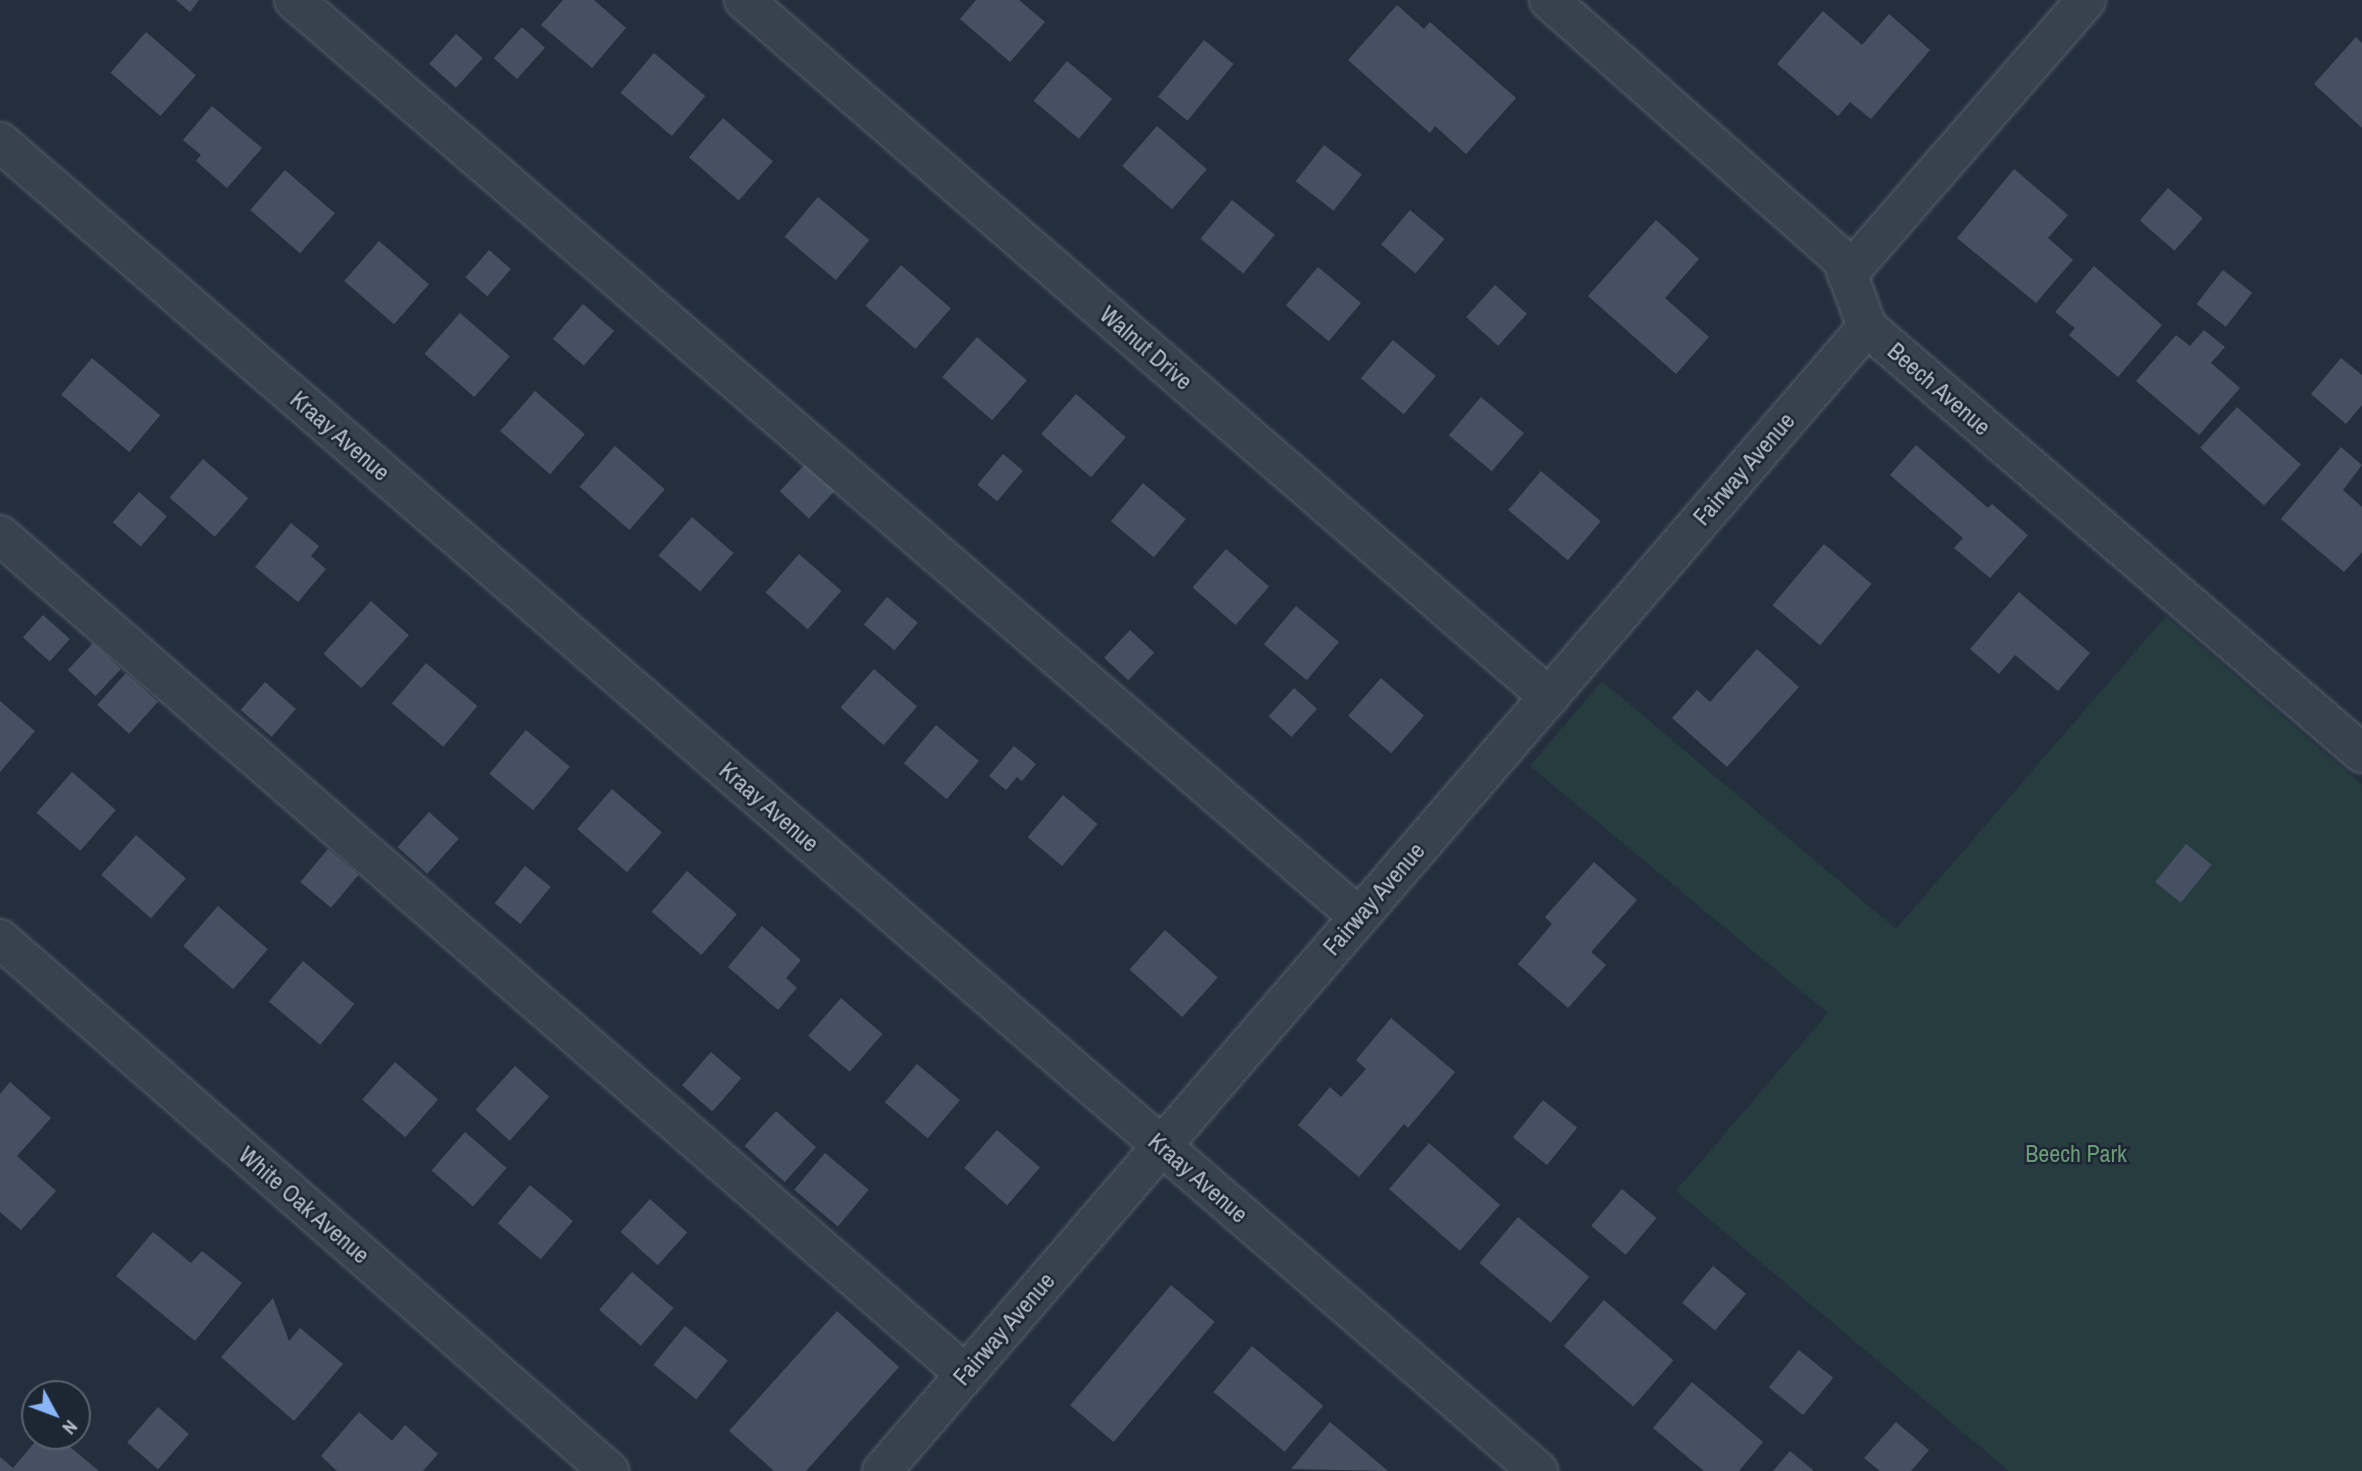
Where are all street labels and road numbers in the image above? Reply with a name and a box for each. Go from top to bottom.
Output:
street label: Walnut Drive [1094,300,1198,396]
street label: Beech Avenue [1881,336,1997,442]
street label: Kraay Avenue [284,385,396,487]
street label: Fairway Avenue [1687,406,1801,532]
street label: Kraay Avenue [713,756,825,858]
street label: Fairway Avenue [1317,836,1431,962]
street label: Kraay Avenue [1142,1127,1254,1229]
street label: White Oak Avenue [232,1140,376,1270]
street label: Fairway Avenue [947,1266,1061,1392]

